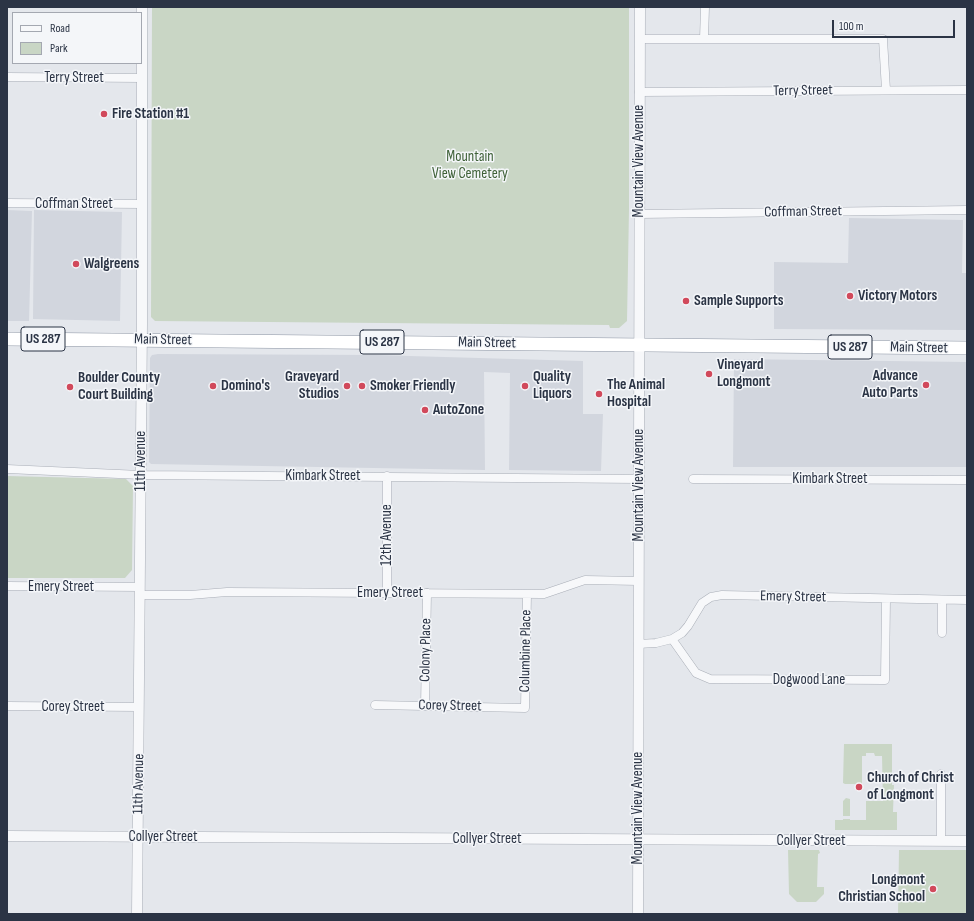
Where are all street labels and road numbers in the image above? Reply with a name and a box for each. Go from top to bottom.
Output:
street label: Terry Street [44,69,104,87]
street label: Terry Street [773,81,833,101]
street label: Mountain View Avenue [630,105,648,217]
street label: Coffman Street [35,195,113,213]
street label: Coffman Street [764,202,842,222]
road number: US 287 [21,327,65,351]
street label: Main Street [134,330,192,350]
road number: US 287 [360,330,404,354]
street label: Main Street [458,333,516,353]
road number: US 287 [828,335,872,359]
street label: Main Street [890,338,948,358]
street label: Mountain View Avenue [630,429,648,541]
street label: 11th Avenue [132,431,150,491]
street label: Kimbark Street [285,467,361,485]
street label: Kimbark Street [792,470,868,488]
street label: 12th Avenue [378,504,396,566]
street label: Emery Street [28,578,94,596]
street label: Emery Street [357,584,423,602]
street label: Emery Street [760,587,826,607]
street label: Columbine Place [516,609,536,693]
street label: Colony Place [416,618,436,682]
street label: Dogwood Lane [773,671,845,689]
street label: Corey Street [418,696,482,716]
street label: Corey Street [41,698,105,716]
street label: Mountain View Avenue [629,752,647,864]
street label: 11th Avenue [129,754,149,814]
street label: Collyer Street [129,828,197,846]
street label: Collyer Street [453,830,521,848]
street label: Collyer Street [777,832,845,850]

